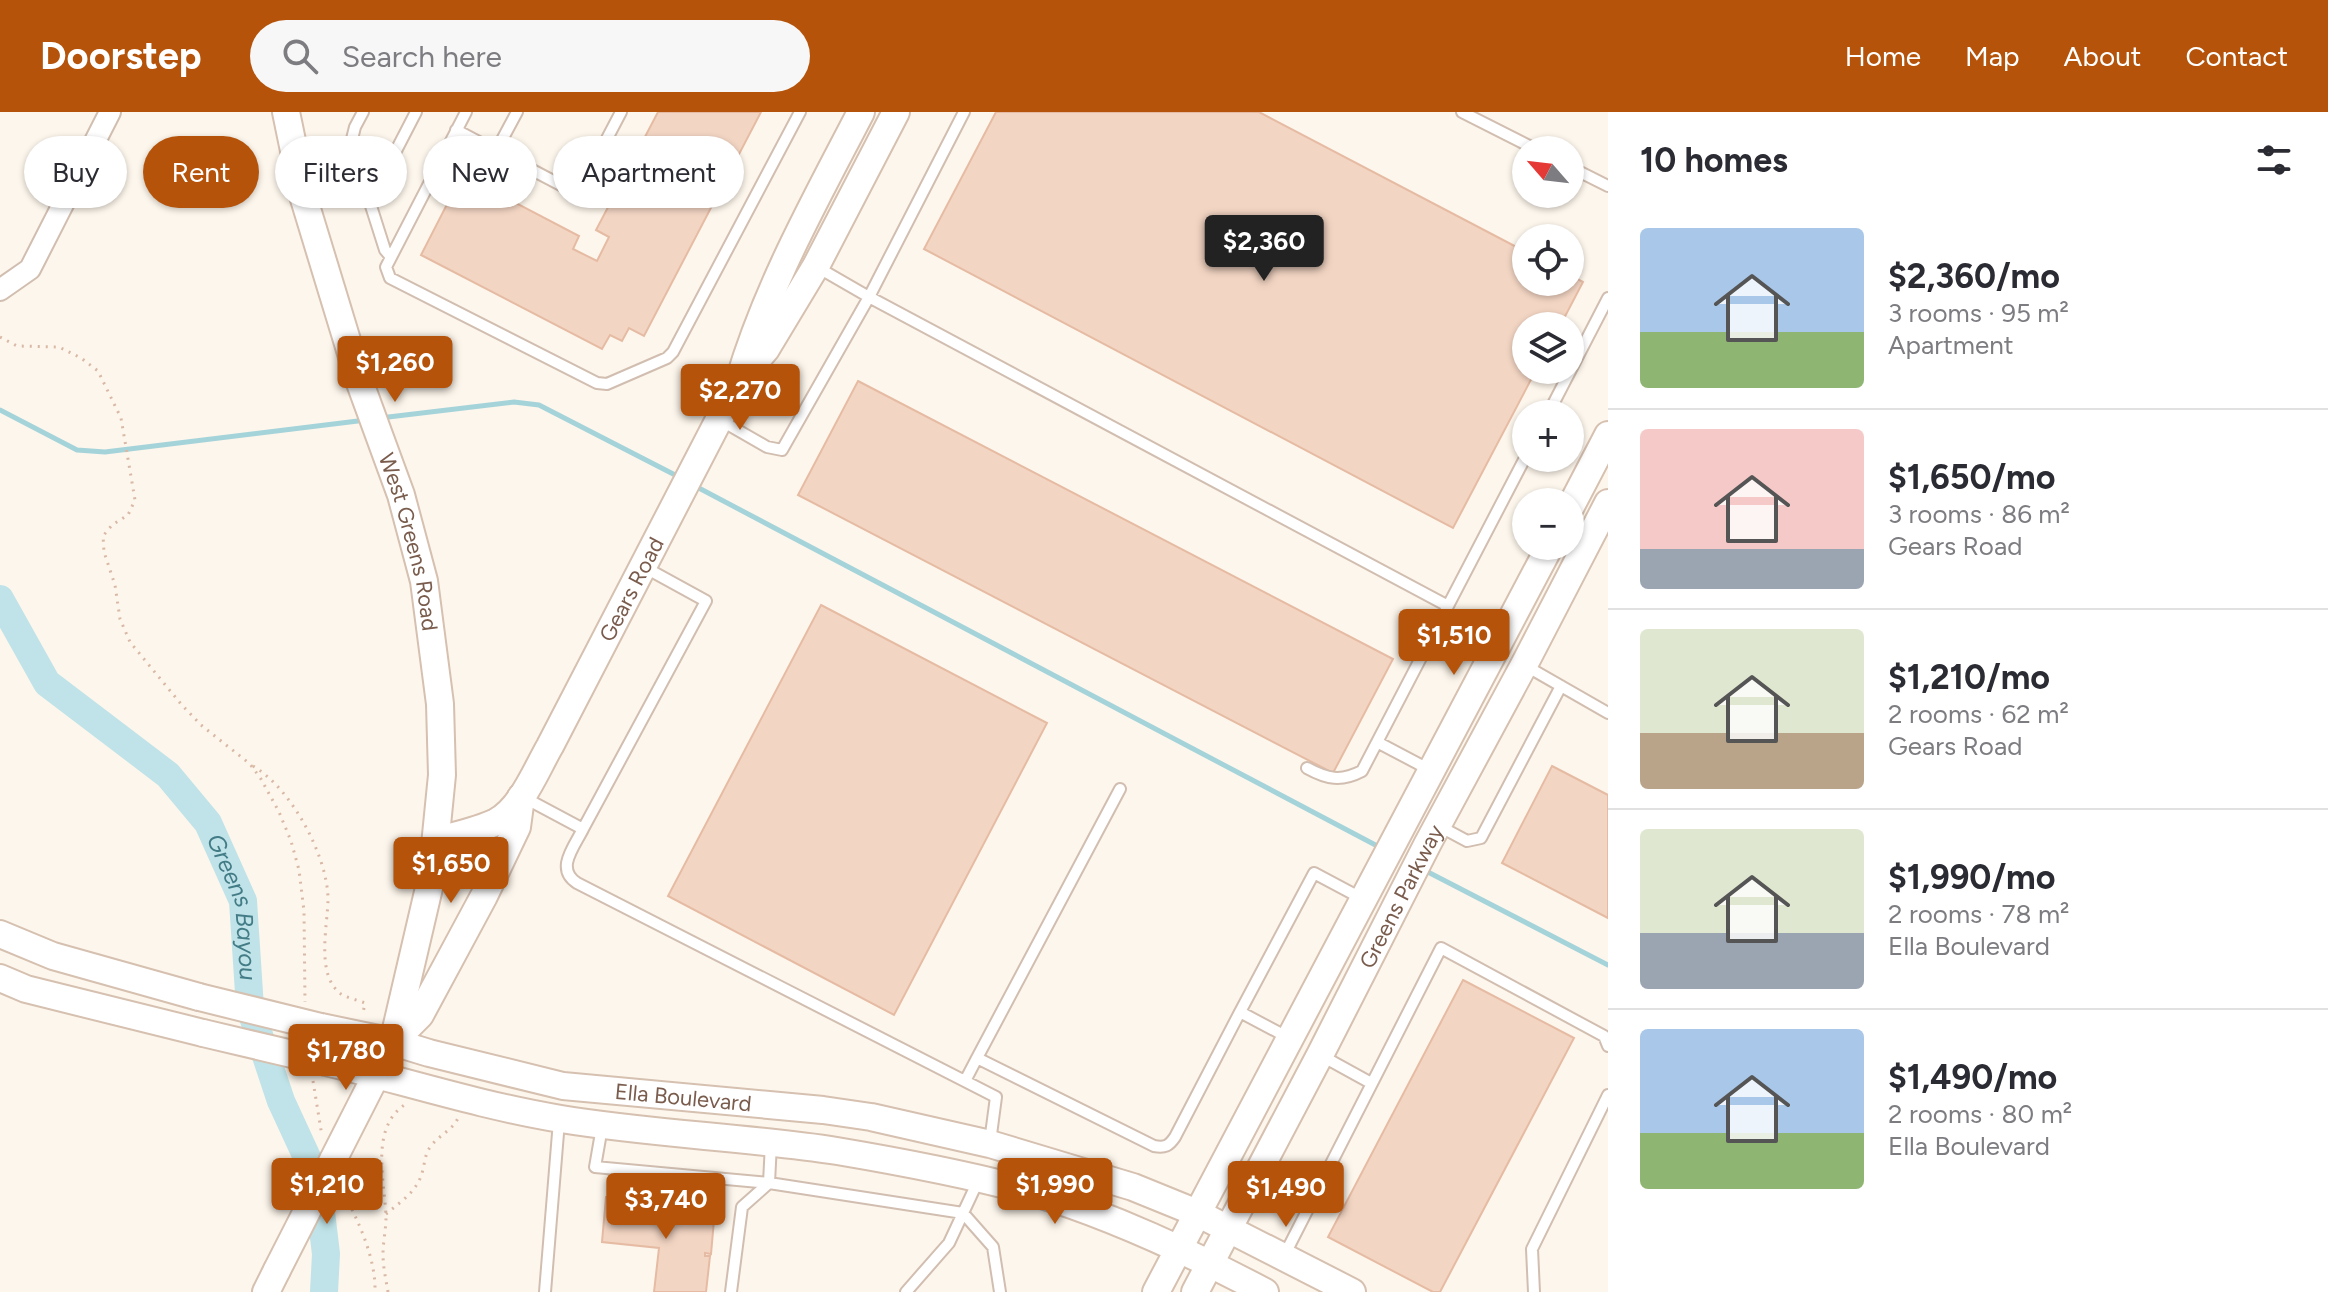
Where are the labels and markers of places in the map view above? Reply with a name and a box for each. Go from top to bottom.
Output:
pin: $2,360 [1199,215,1329,283]
pin: $1,260 [330,336,460,404]
pin: $2,270 [675,364,805,432]
pin: $1,510 [1389,609,1519,677]
pin: $1,650 [386,837,516,905]
pin: $1,780 [281,1024,411,1092]
pin: $1,210 [262,1158,392,1226]
pin: $1,990 [990,1158,1120,1226]
pin: $1,490 [1221,1161,1351,1229]
pin: $3,740 [601,1173,731,1241]

